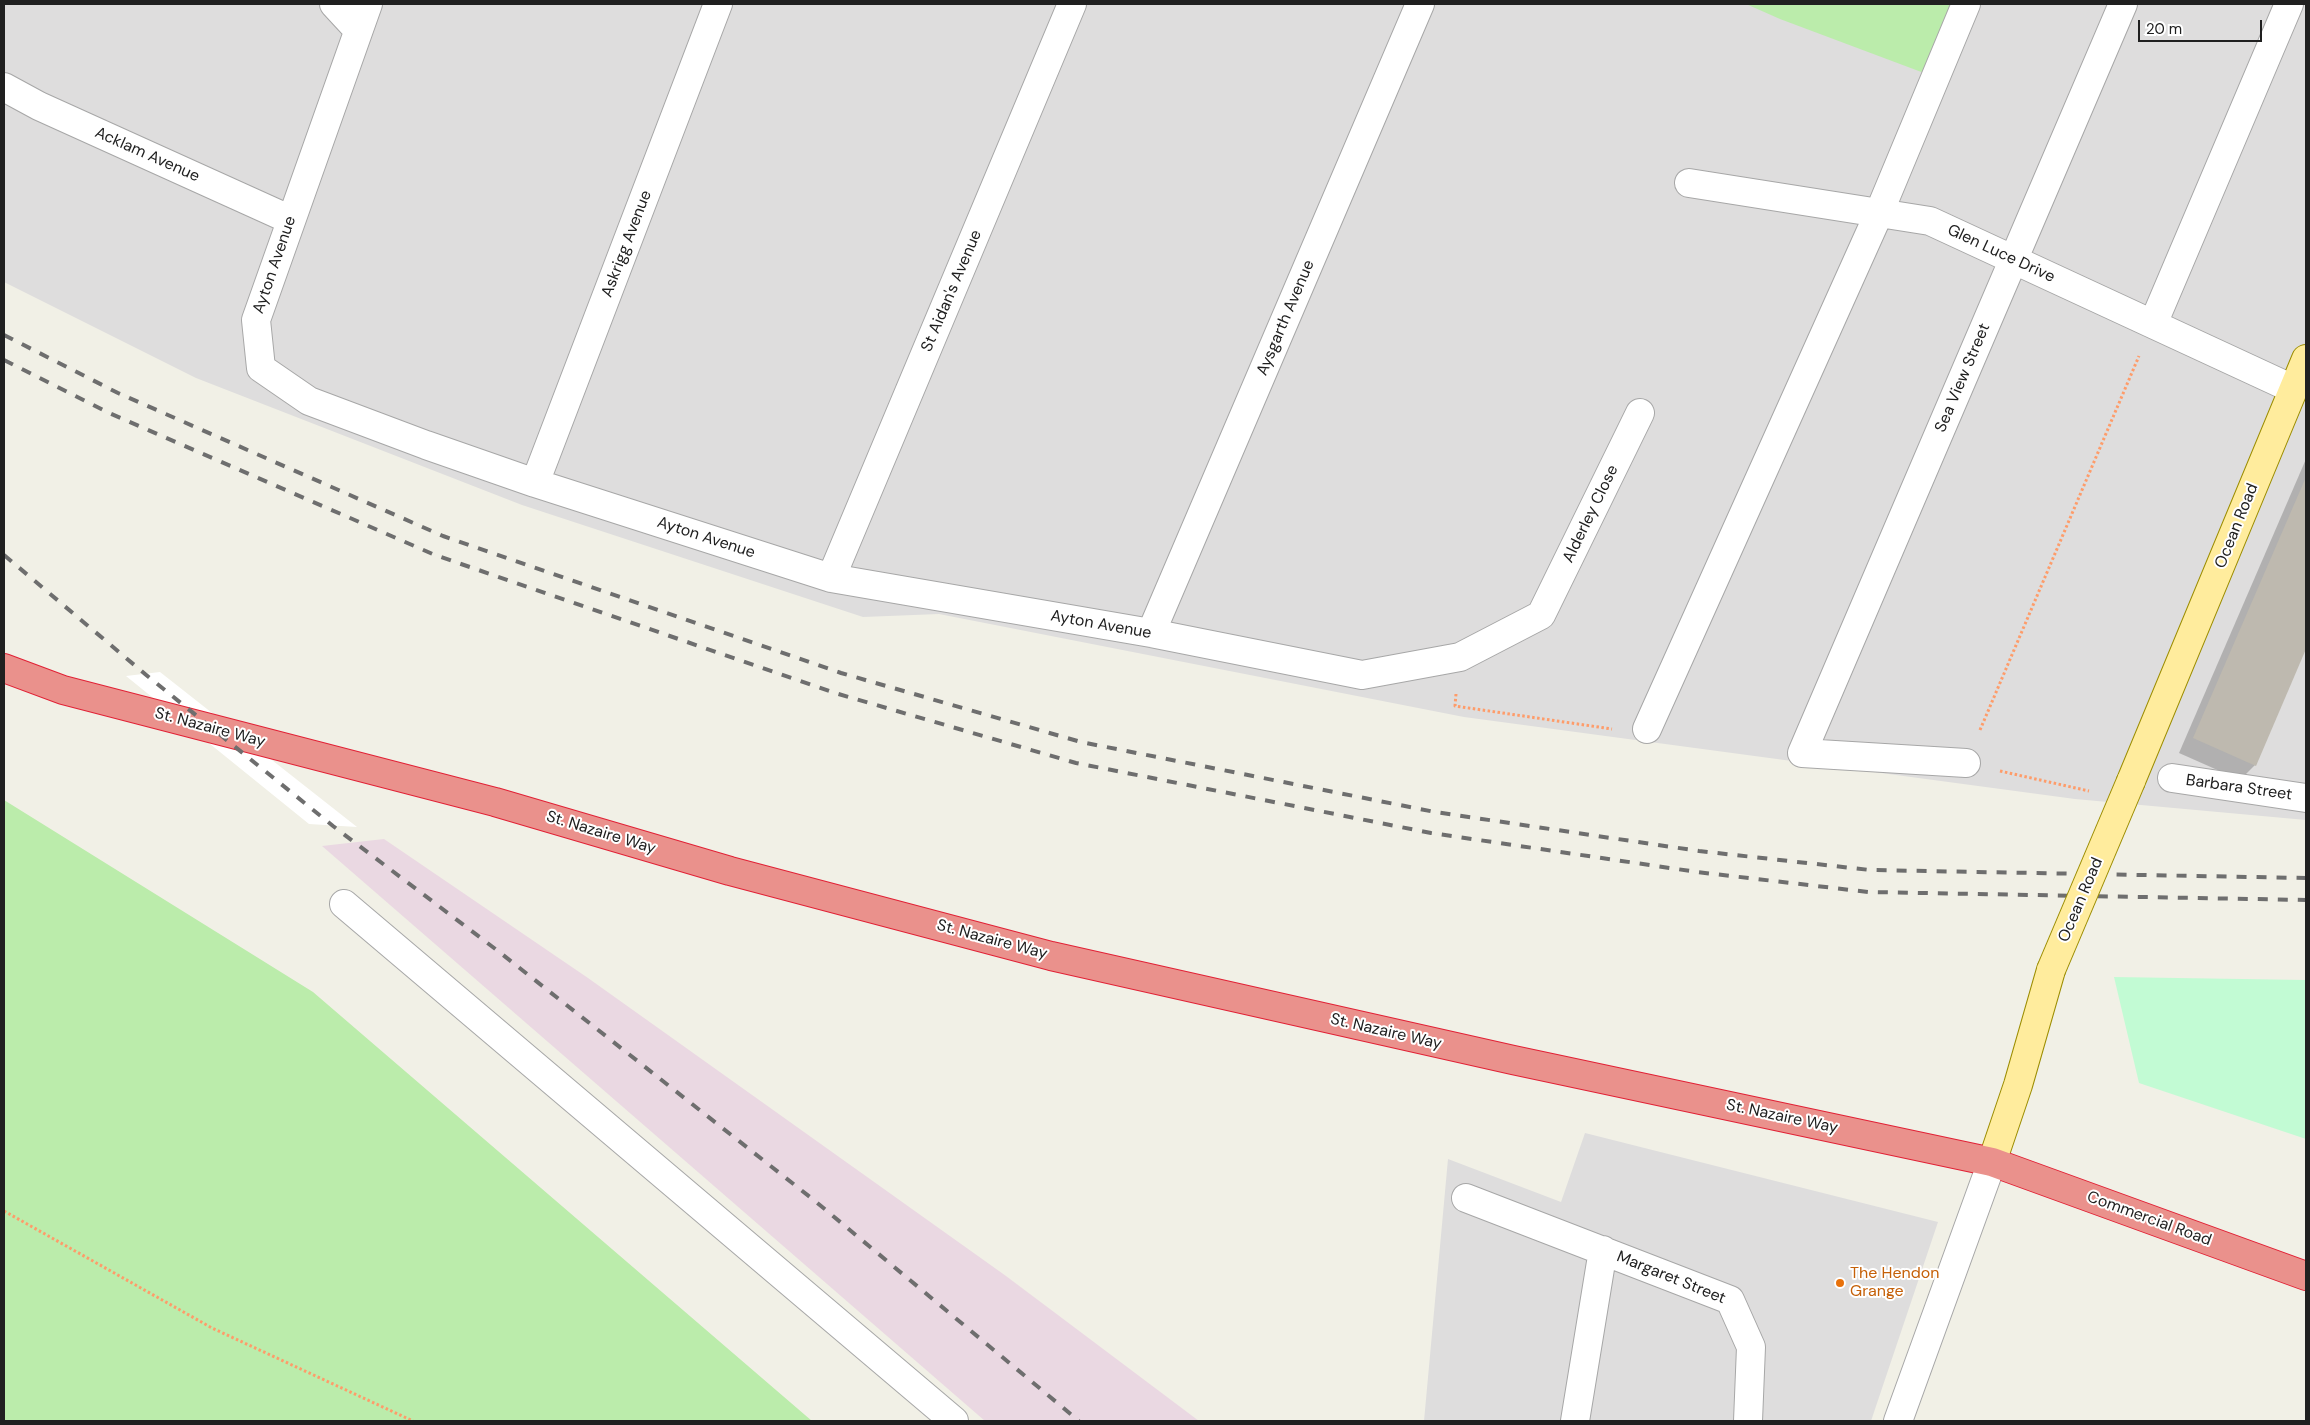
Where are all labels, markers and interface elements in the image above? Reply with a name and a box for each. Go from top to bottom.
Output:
scale bar [2140,10,2264,42]
text: 20 m [2146,19,2182,39]
street label: Acklam Avenue [92,123,202,187]
street label: Askrigg Avenue [598,188,656,300]
street label: Ayton Avenue [249,214,301,316]
street label: Glen Luce Drive [1944,221,2058,287]
street label: St Aidan's Avenue [918,227,986,355]
street label: Aysgarth Avenue [1253,257,1319,379]
street label: Sea View Street [1931,321,1995,435]
street label: Alderley Close [1559,462,1623,566]
street label: Ocean Road [2211,481,2263,571]
street label: Ayton Avenue [655,513,757,563]
street label: Ayton Avenue [1049,607,1153,643]
street label: St. Nazaire Way [153,704,267,752]
street label: Barbara Street [2185,771,2293,805]
street label: St. Nazaire Way [544,807,658,859]
street label: Ocean Road [2055,855,2107,945]
street label: St. Nazaire Way [935,916,1049,964]
street label: St. Nazaire Way [1328,1010,1444,1054]
street label: St. Nazaire Way [1724,1096,1840,1138]
street label: Commercial Road [2084,1188,2214,1250]
street label: Margaret Street [1614,1247,1728,1309]
place label: The Hendon Grange [1850,1264,1939,1302]
marker: The Hendon Grange [1834,1277,1846,1289]

